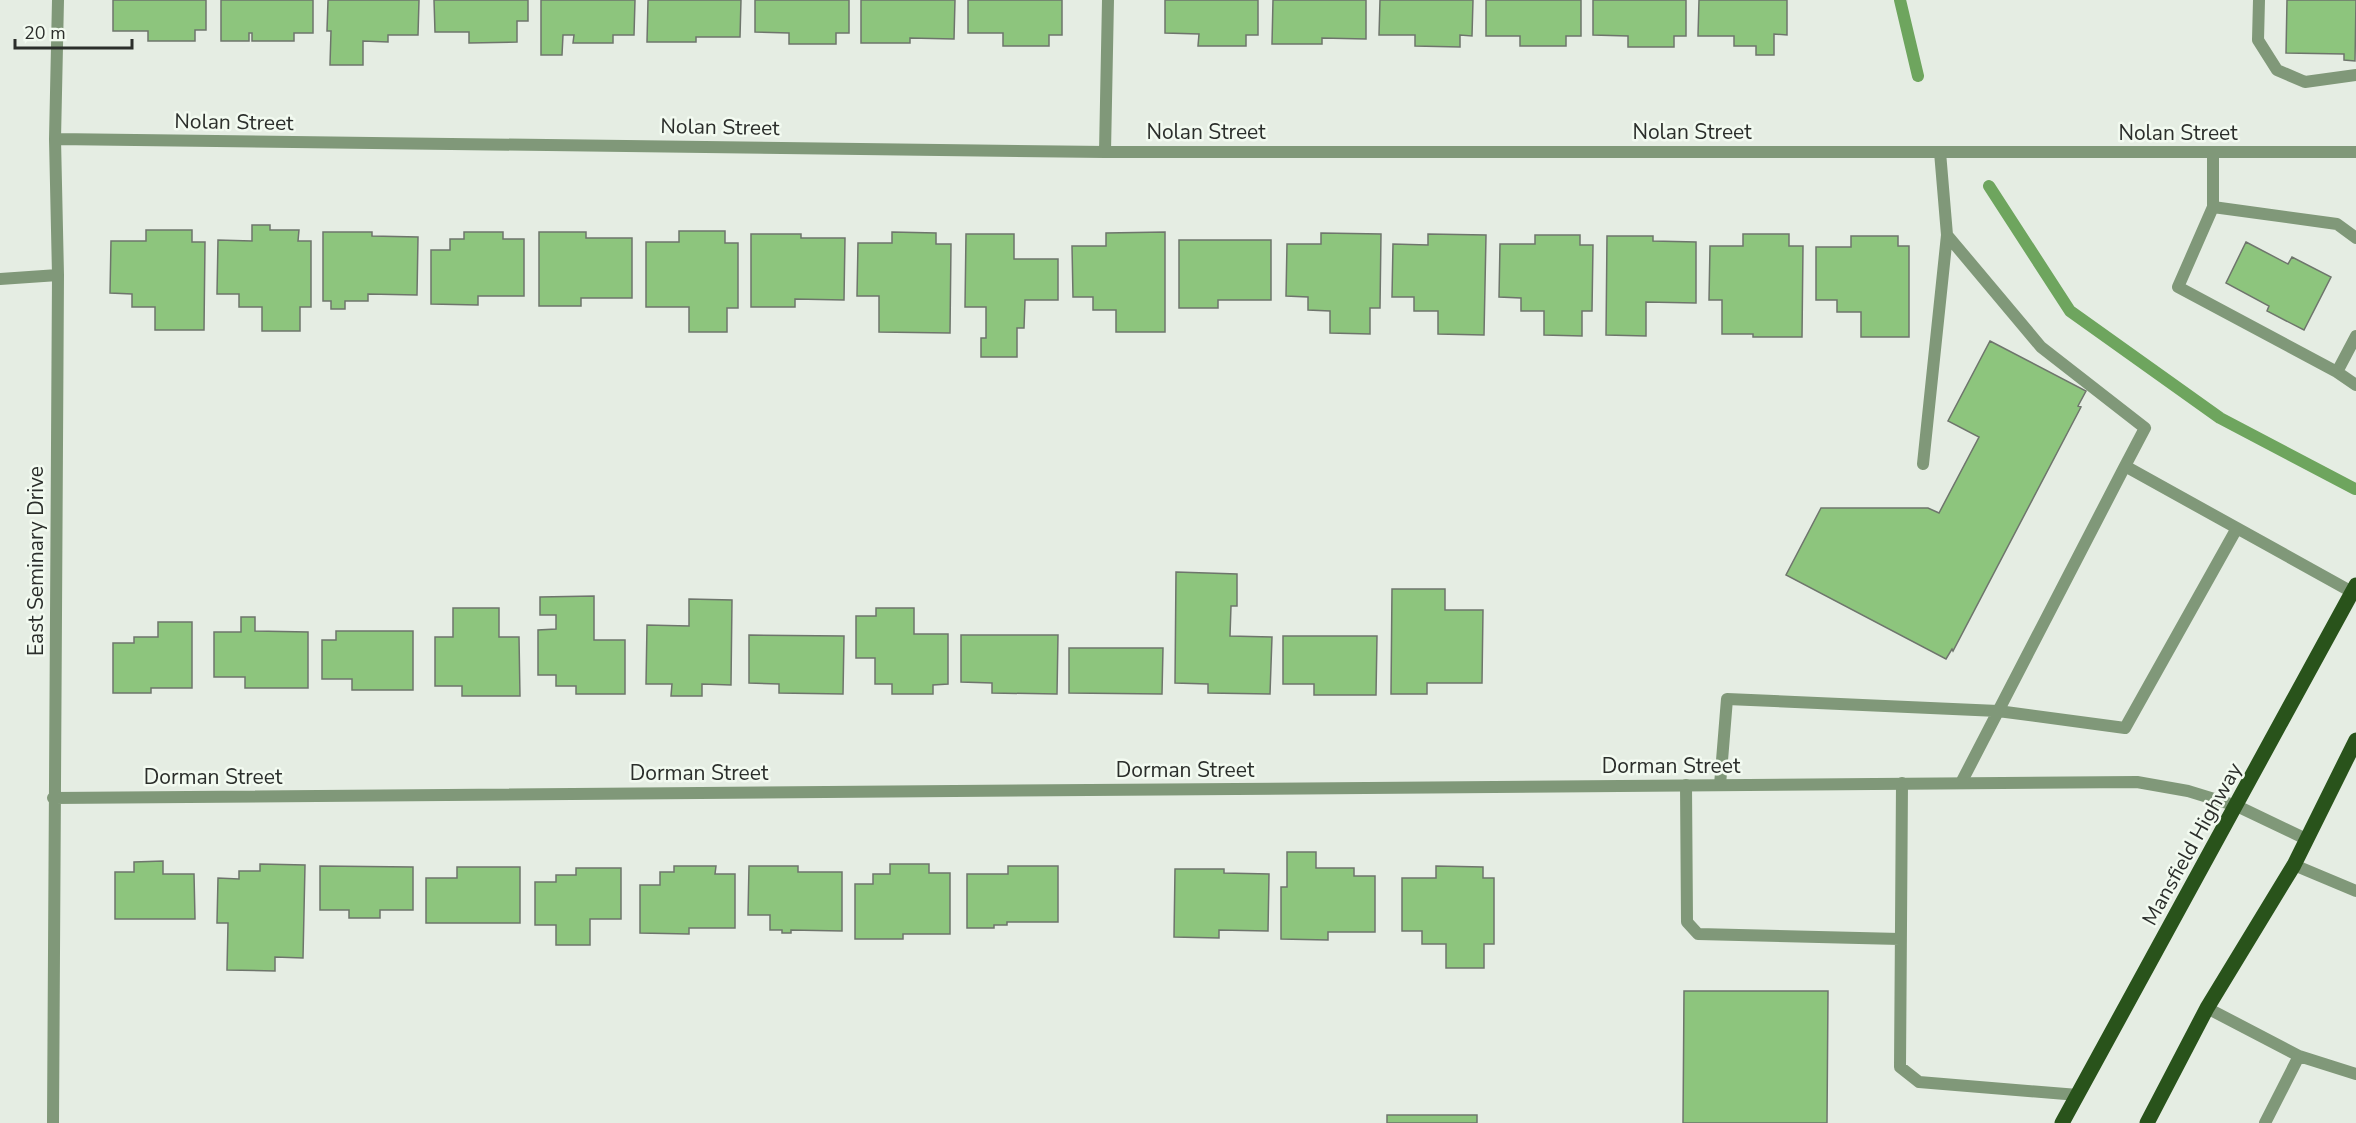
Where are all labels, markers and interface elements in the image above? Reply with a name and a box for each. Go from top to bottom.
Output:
scale bar [15,12,132,50]
text: 20 m [24,21,66,45]
street label: Nolan Street [174,107,294,137]
street label: Nolan Street [660,112,780,142]
street label: Nolan Street [1146,118,1266,146]
street label: Nolan Street [1632,118,1752,146]
street label: Nolan Street [2118,119,2238,147]
street label: East Seminary Drive [22,466,50,656]
street label: Dorman Street [1602,752,1741,780]
street label: Dorman Street [1116,756,1255,784]
street label: Mansfield Highway [2136,757,2248,930]
street label: Dorman Street [630,759,769,787]
street label: Dorman Street [144,763,283,791]

